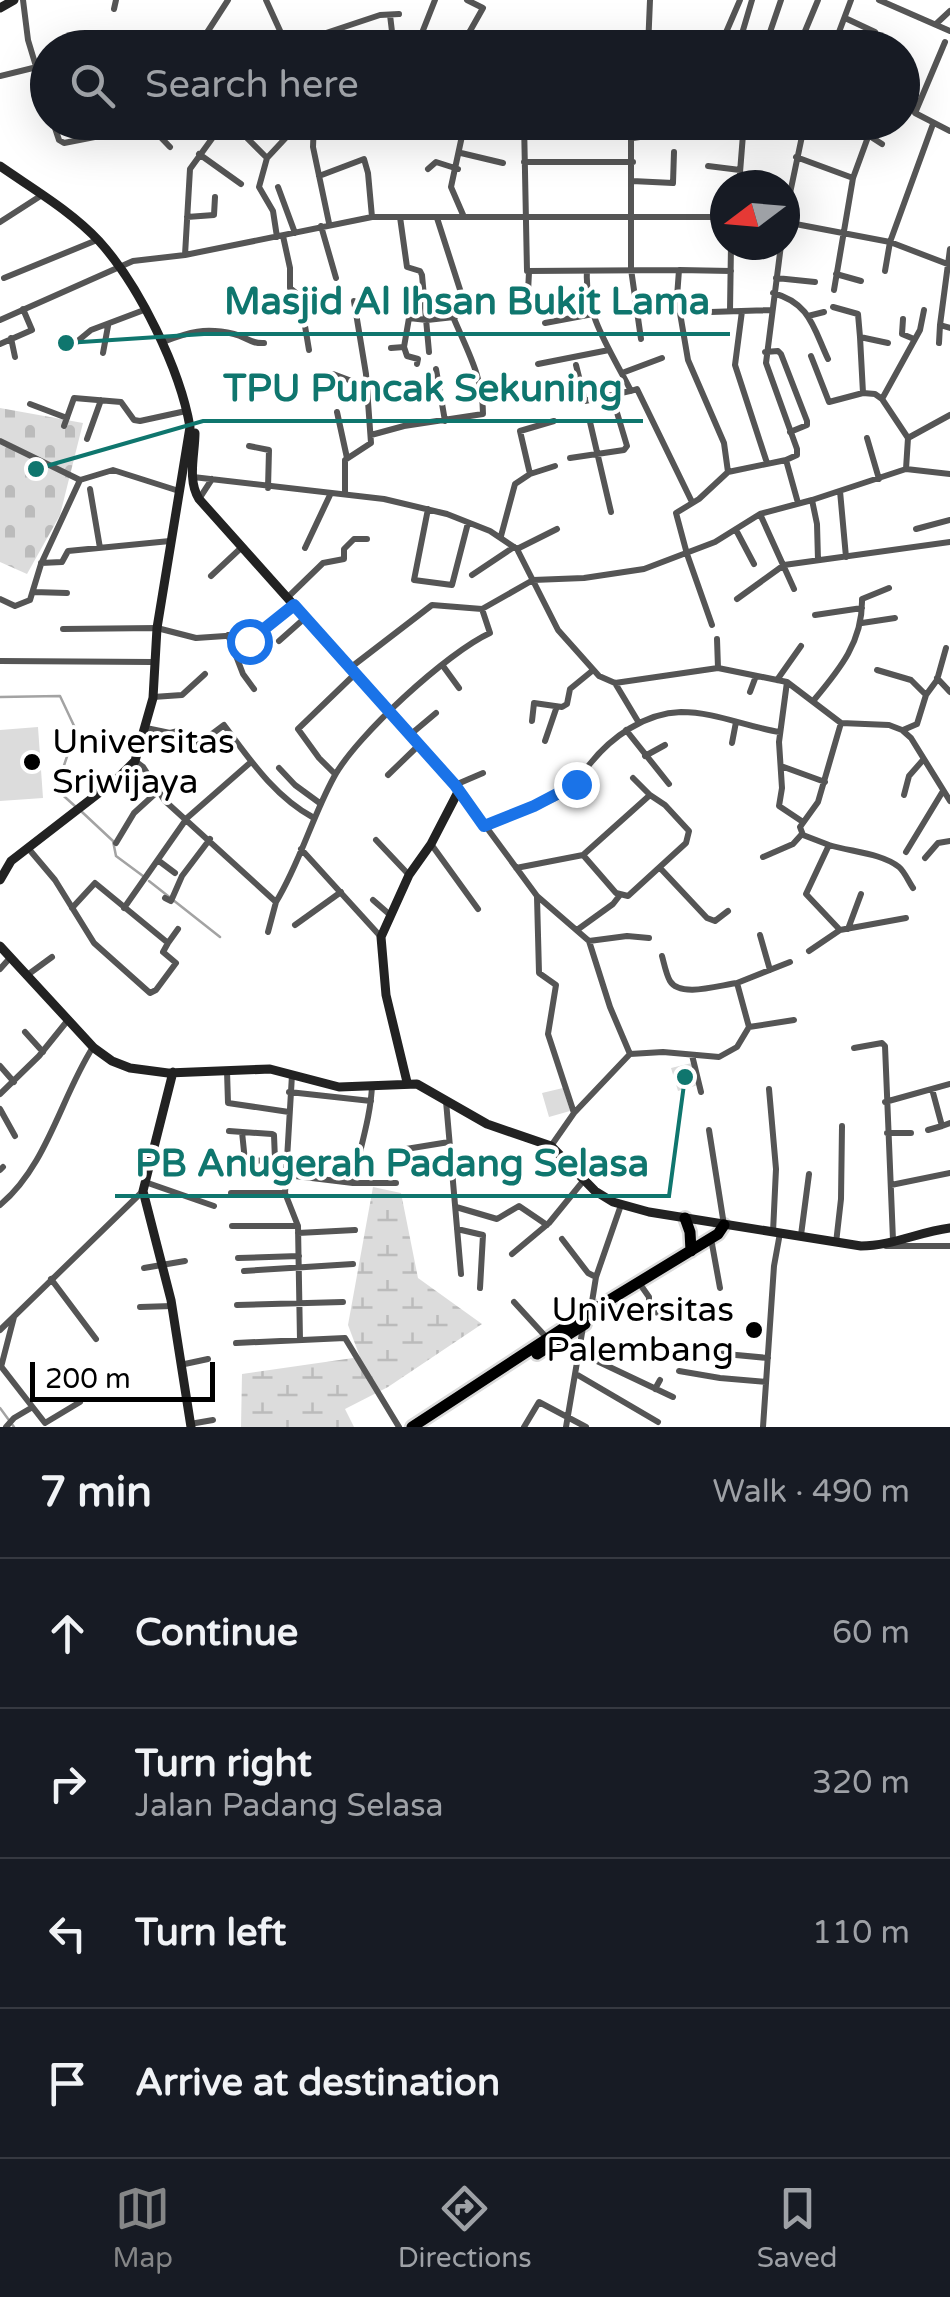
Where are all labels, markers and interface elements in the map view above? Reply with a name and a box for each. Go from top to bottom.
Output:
search box [30,30,920,140]
icon: search [65,58,120,113]
text: Search here [145,62,359,108]
north arrow [710,170,800,260]
callout: Masjid Al Ihsan Bukit Lama [204,266,730,334]
text: Masjid Al Ihsan Bukit Lama [224,279,710,325]
callout: TPU Puncak Sekuning [203,353,643,421]
text: TPU Puncak Sekuning [222,366,623,412]
route start [227,619,273,665]
place label: Universitas Sriwijaya [52,721,235,803]
marker: Universitas Sriwijaya [21,751,43,773]
route end [554,762,600,808]
callout: PB Anugerah Padang Selasa [115,1128,669,1196]
text: PB Anugerah Padang Selasa [135,1141,649,1187]
place label: Universitas Palembang [546,1289,734,1371]
marker: Universitas Palembang [743,1319,765,1341]
scale bar [30,1357,215,1402]
text: 200 m [45,1362,131,1396]
text: 7 min [40,1467,152,1518]
text: Walk · 490 m [713,1473,910,1511]
icon: ahead [40,1606,95,1661]
text: Continue [135,1610,298,1656]
text: 60 m [832,1614,910,1652]
text: Turn right [135,1741,312,1787]
icon: right [40,1756,95,1811]
text: 320 m [812,1764,910,1802]
text: Jalan Padang Selasa [135,1787,444,1825]
icon: left [40,1906,95,1961]
text: Turn left [135,1910,286,1956]
text: 110 m [812,1914,910,1952]
icon: arrive [40,2056,95,2111]
text: Arrive at destination [135,2060,500,2106]
tab: Map [112,2181,173,2275]
tab: Directions [398,2181,532,2275]
tab: Saved [757,2181,838,2275]

